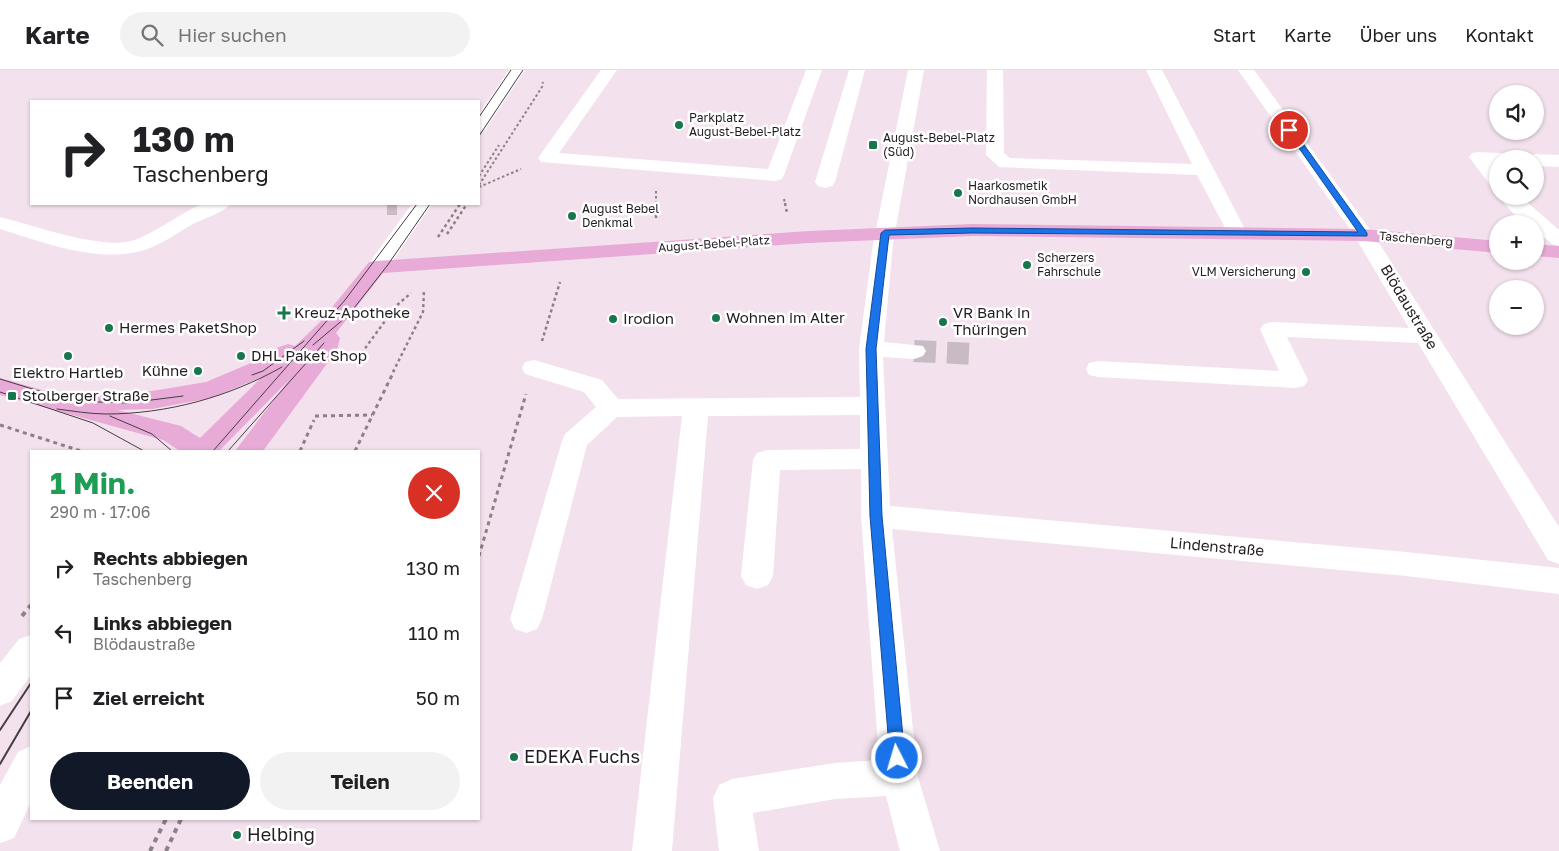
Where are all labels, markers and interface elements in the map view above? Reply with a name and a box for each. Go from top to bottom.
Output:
search box [120,12,470,57]
text: Karte [25,20,90,49]
icon: search [138,21,166,49]
text: Hier suchen [178,23,287,46]
text: Start [1213,24,1256,46]
text: Karte [1284,24,1331,46]
text: Über uns [1359,24,1437,46]
text: Kontakt [1465,24,1534,46]
map controls [1489,85,1544,335]
button: sound [1489,85,1544,140]
pin [1268,109,1310,151]
place label: Parkplatz August-Bebel-Platz [689,110,801,139]
icon: arrive [1275,116,1303,144]
text: 130 m [133,118,235,160]
marker: Parkplatz August-Bebel-Platz [673,119,685,131]
icon: right [50,120,115,185]
place label: August-Bebel-Platz (Süd) [883,130,995,159]
marker: August-Bebel-Platz (Süd) [867,139,879,151]
button: search [1489,150,1544,205]
text: Taschenberg [133,160,269,187]
place label: Haarkosmetik Nordhausen GmbH [968,178,1077,207]
marker: Haarkosmetik Nordhausen GmbH [952,187,964,199]
place label: August Bebel Denkmal [582,201,659,230]
marker: August Bebel Denkmal [566,210,578,222]
button: + [1489,215,1544,270]
street label: Taschenberg [1379,228,1454,249]
street label: August-Bebel-Platz [658,232,770,255]
place label: Scherzers Fahrschule [1037,250,1101,279]
marker: Scherzers Fahrschule [1021,259,1033,271]
street label: Blödaustraße [1377,261,1442,353]
place label: VLM Versicherung [1192,264,1296,279]
marker: VLM Versicherung [1300,266,1312,278]
button: − [1489,280,1544,335]
place label: Kreuz-Apotheke [294,303,410,321]
place label: VR Bank in Thüringen [953,303,1030,338]
marker: Kreuz-Apotheke [278,307,290,319]
place label: Wohnen im Alter [726,308,845,326]
place label: Irodion [623,309,674,327]
marker: Wohnen im Alter [710,312,722,324]
marker: Irodion [607,313,619,325]
marker: VR Bank in Thüringen [937,316,949,328]
place label: Hermes PaketShop [119,318,257,336]
marker: Hermes PaketShop [103,322,115,334]
place label: DHL Paket Shop [251,346,367,364]
marker: Elektro Hartleb [62,350,74,362]
marker: DHL Paket Shop [235,350,247,362]
place label: Kühne [142,361,188,379]
place label: Elektro Hartleb [13,363,123,381]
marker: Kühne [192,365,204,377]
place label: Stolberger Straße [22,386,149,404]
marker: Stolberger Straße [6,390,18,402]
text: 1 Min. [50,465,136,501]
button: close [408,467,460,519]
text: 290 m · 17:06 [50,502,150,522]
street label: Lindenstraße [1169,533,1265,559]
text: Rechts abbiegen [93,546,248,569]
icon: right [50,554,78,582]
text: 130 m [406,556,460,579]
text: Taschenberg [93,569,192,589]
text: Links abbiegen [93,611,232,634]
icon: left [50,619,78,647]
text: 110 m [408,621,460,644]
text: Blödaustraße [93,634,195,654]
icon: arrive [50,684,78,712]
text: Ziel erreicht [93,686,205,709]
text: 50 m [416,686,460,709]
position arrow [870,731,922,783]
place label: EDEKA Fuchs [524,745,640,767]
marker: EDEKA Fuchs [508,751,520,763]
button: Beenden [50,752,250,810]
button: Teilen [260,752,460,810]
place label: Helbing [247,823,315,845]
marker: Helbing [231,829,243,841]

